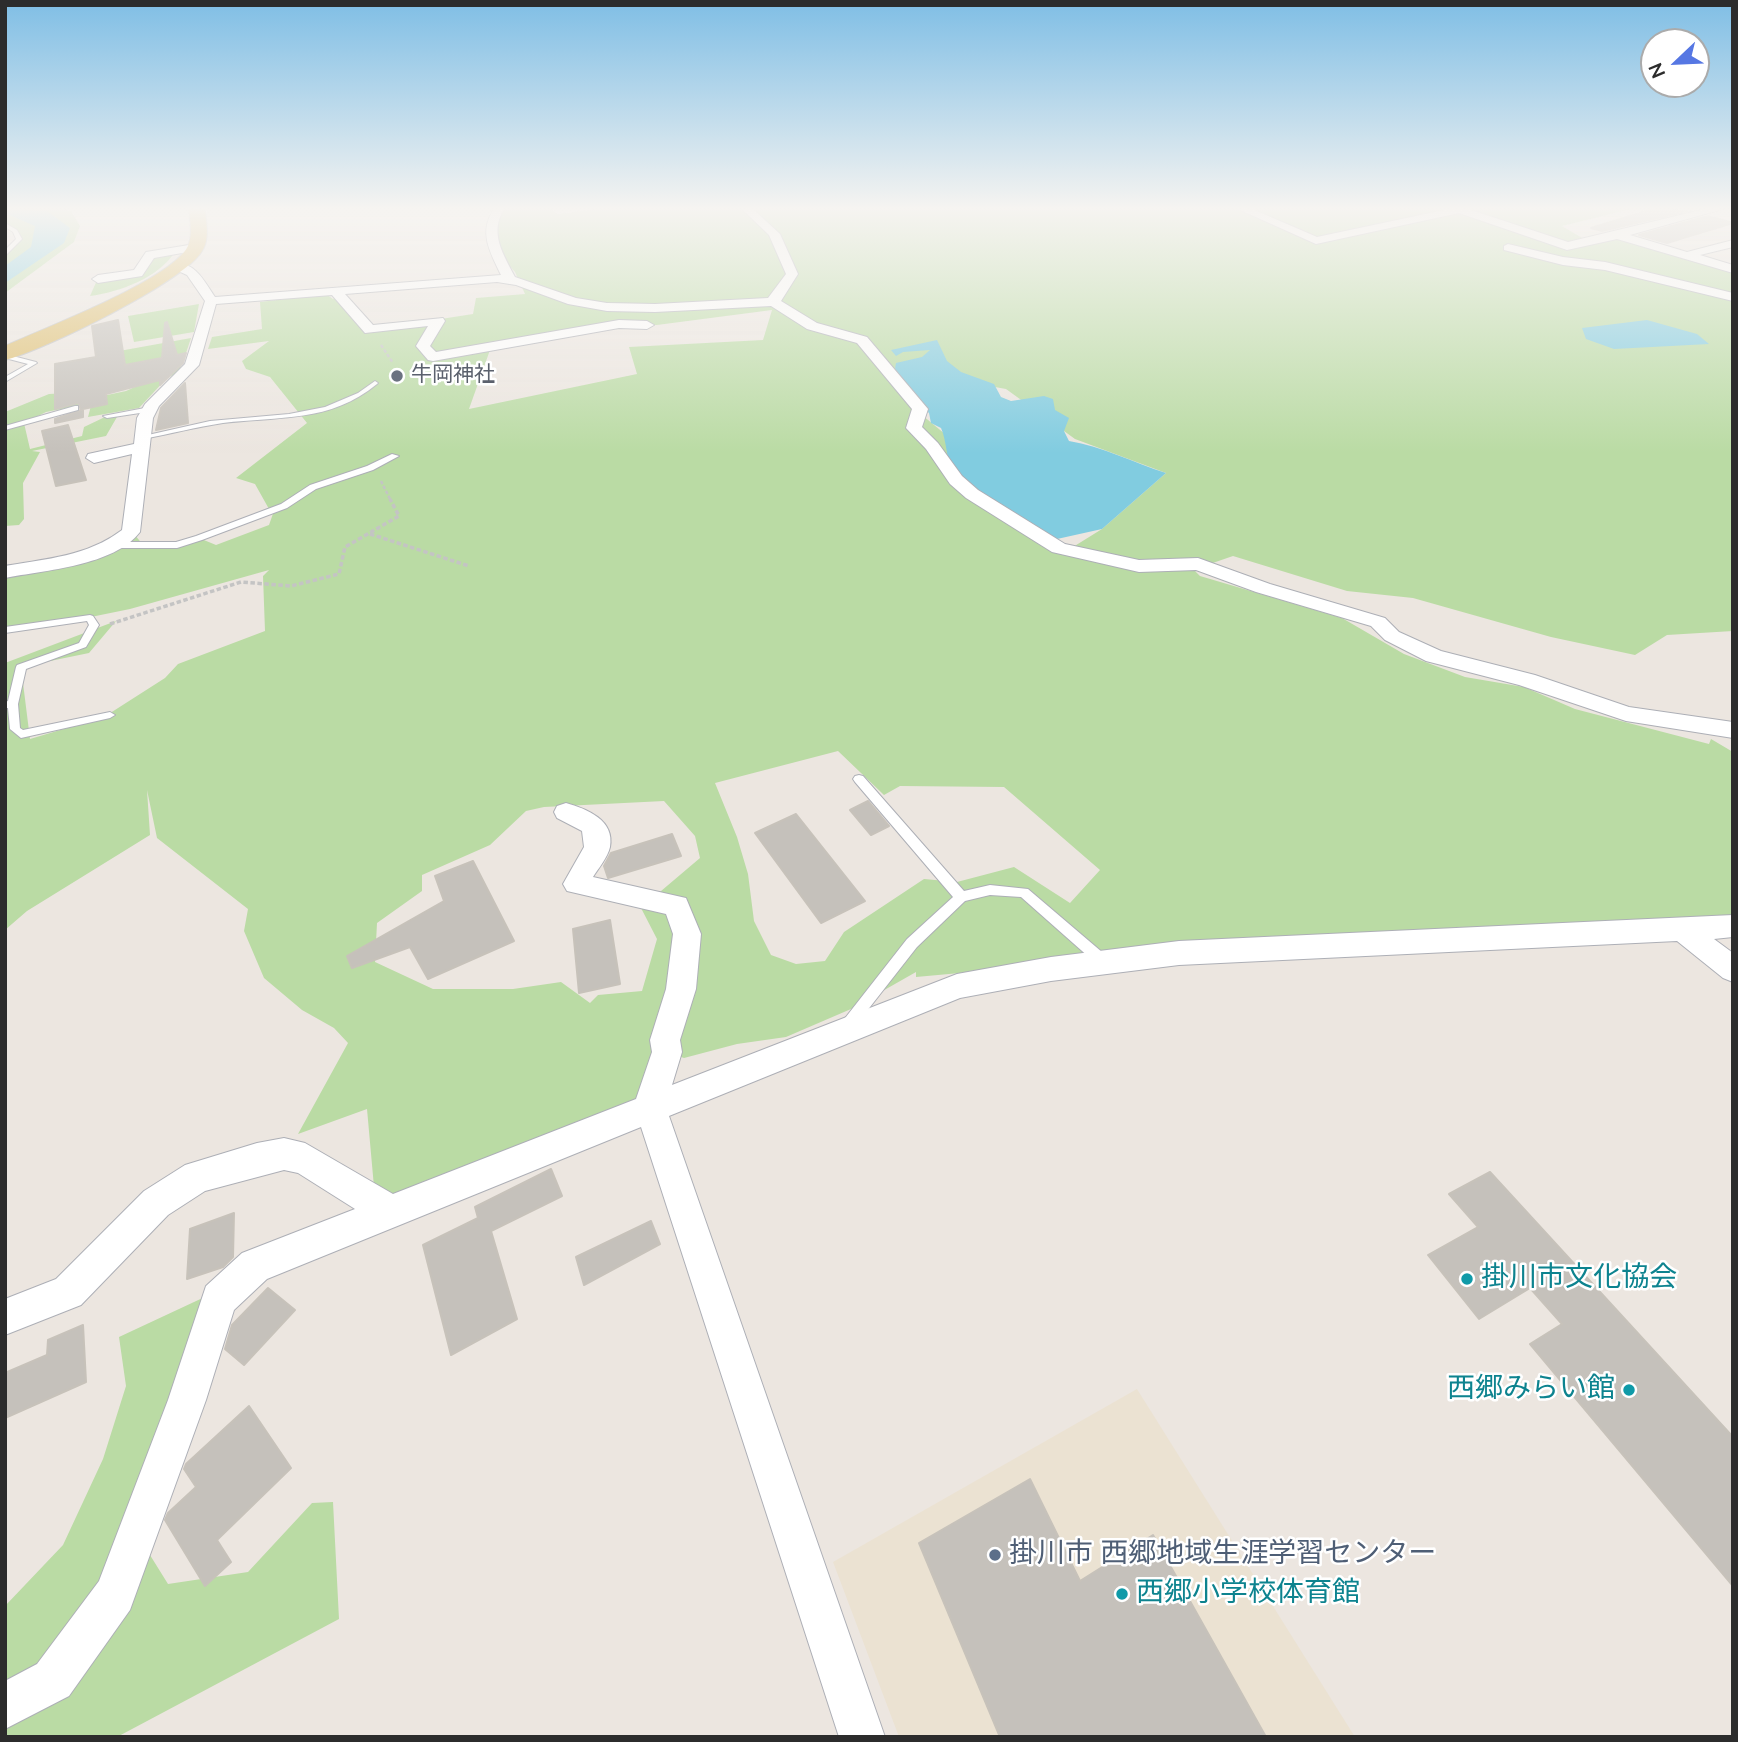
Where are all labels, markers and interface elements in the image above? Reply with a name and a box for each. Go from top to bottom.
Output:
north arrow [1640,28,1710,98]
text: N [1643,59,1672,82]
place label: 牛岡神社 [411,363,495,389]
marker: 牛岡神社 [389,368,405,384]
place label: 掛川市文化協会 [1481,1262,1677,1296]
marker: 掛川市文化協会 [1459,1271,1475,1287]
place label: 西郷みらい館 [1447,1373,1615,1407]
marker: 西郷みらい館 [1621,1382,1637,1398]
place label: 掛川市 西郷地域生涯学習センター [1009,1538,1436,1572]
marker: 掛川市 西郷地域生涯学習センター [987,1547,1003,1563]
place label: 西郷小学校体育館 [1136,1577,1360,1611]
marker: 西郷小学校体育館 [1114,1586,1130,1602]

